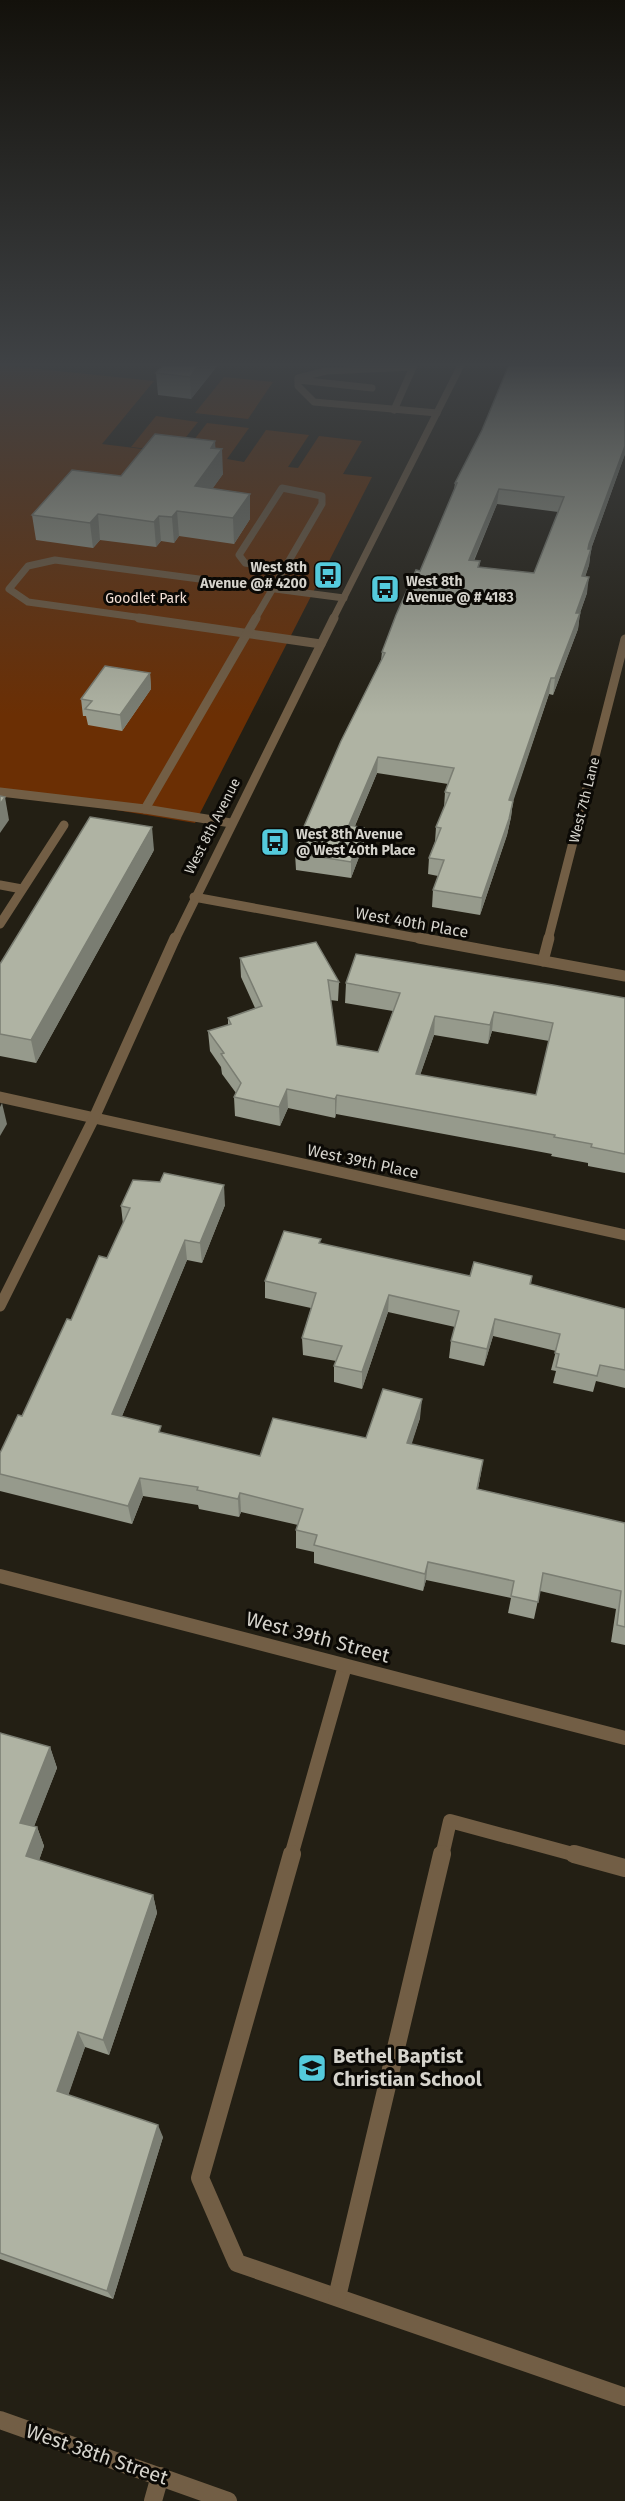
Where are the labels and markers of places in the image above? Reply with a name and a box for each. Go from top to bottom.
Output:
place label: West 8th Avenue @# 4200 [199,559,307,592]
bus stop icon: West 8th Avenue @# 4200 [312,559,344,591]
bus stop icon: West 8th Avenue @ # 4183 [369,573,401,605]
place label: West 8th Avenue @ # 4183 [405,573,514,606]
bus stop icon: West 8th Avenue @ West 40th Place [259,826,291,858]
place label: West 8th Avenue @ West 40th Place [296,826,416,859]
place label: Bethel Baptist Christian School [333,2044,482,2091]
school or university icon: Bethel Baptist Christian School [296,2052,328,2084]

